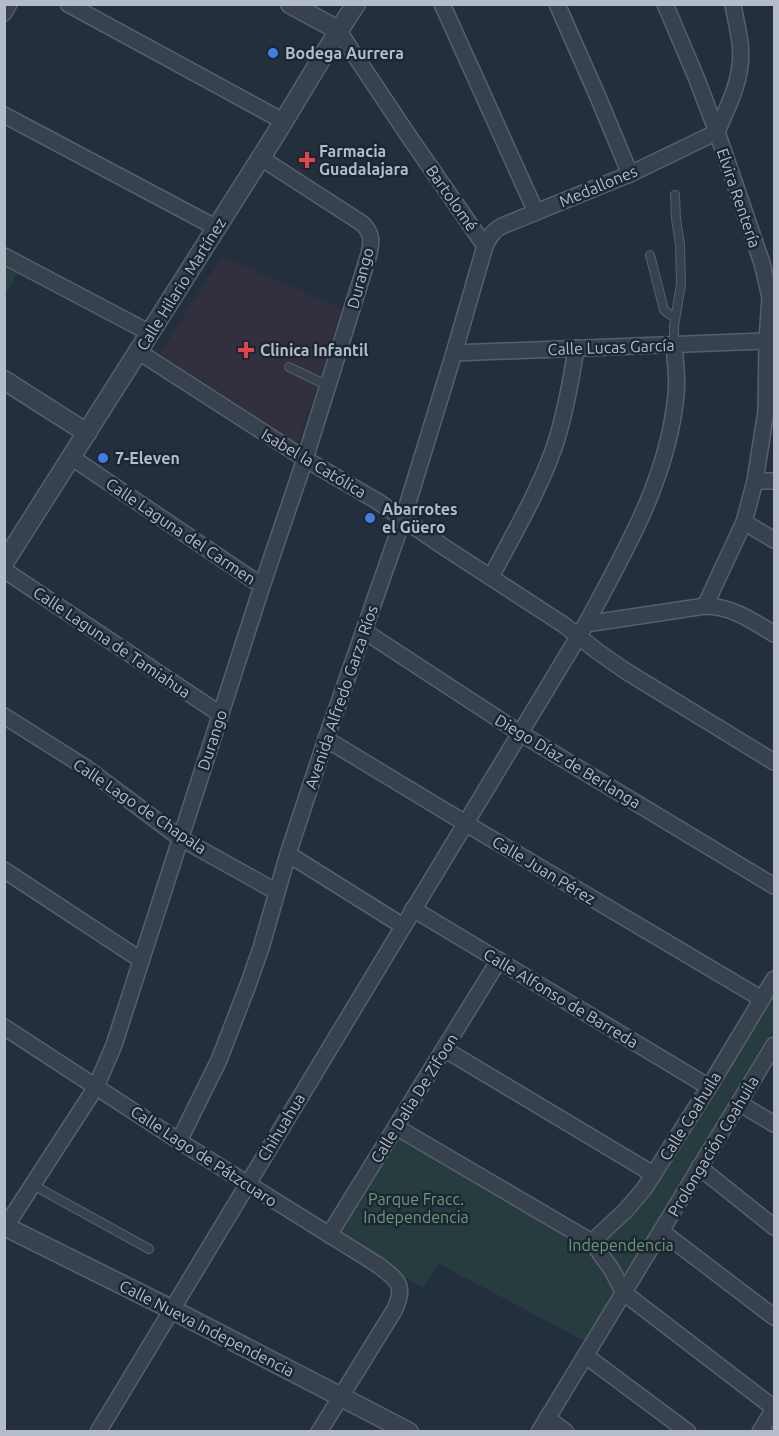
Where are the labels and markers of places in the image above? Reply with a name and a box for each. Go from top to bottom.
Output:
place label: Bodega Aurrera [285,44,404,62]
marker: Bodega Aurrera [266,46,280,60]
place label: Farmacia Guadalajara [319,142,409,178]
marker: Farmacia Guadalajara [300,153,314,167]
marker: Clinica Infantil [237,341,255,359]
place label: Clinica Infantil [260,341,368,359]
place label: 7-Eleven [115,449,180,467]
marker: 7-Eleven [96,451,110,465]
place label: Abarrotes el Güero [382,500,458,536]
marker: Abarrotes el Güero [363,511,377,525]

